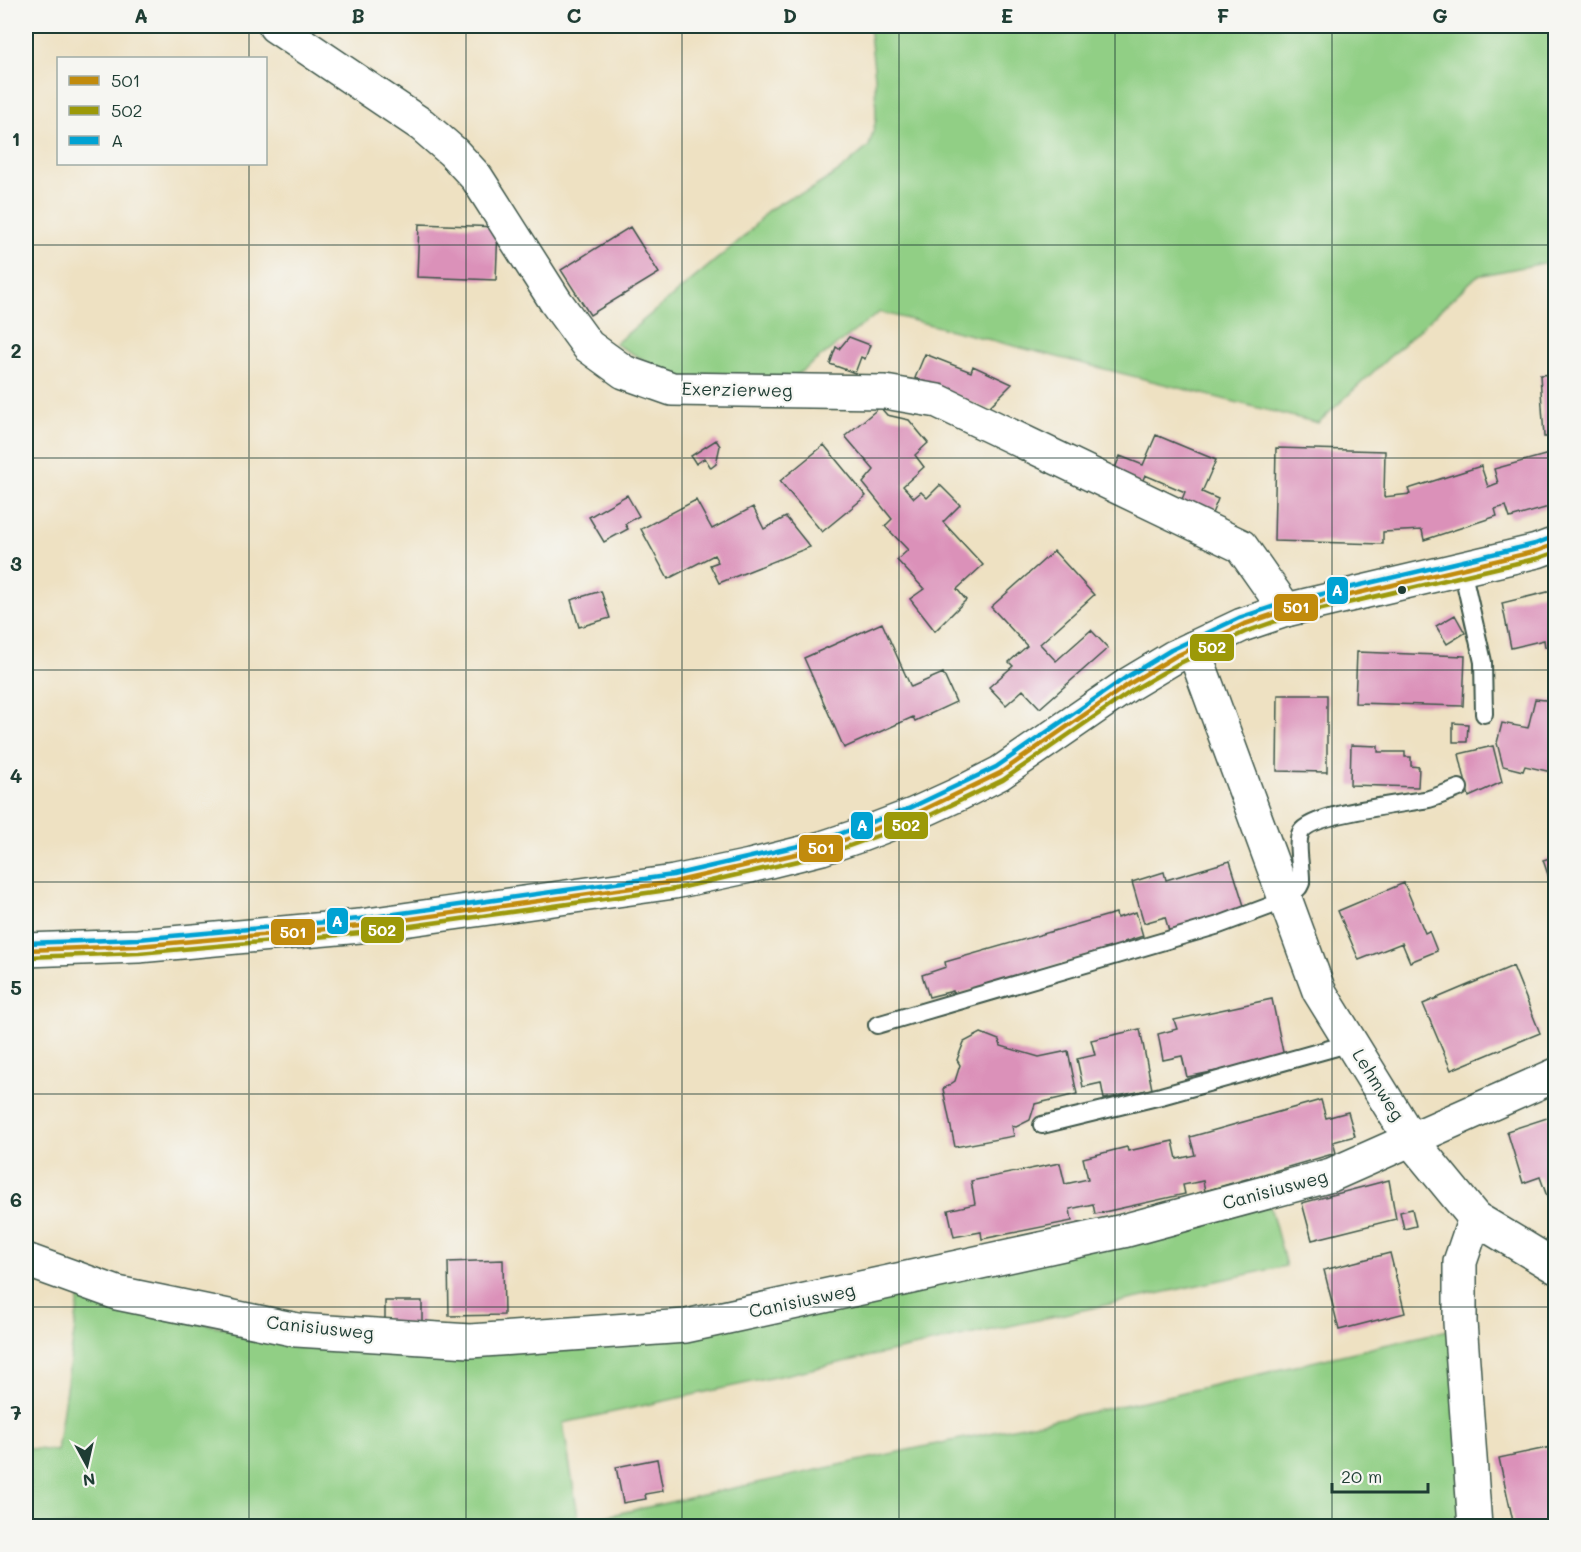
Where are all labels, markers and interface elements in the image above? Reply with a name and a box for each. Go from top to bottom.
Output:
text: A [134,2,148,28]
text: B [351,2,365,28]
text: C [567,2,582,28]
text: D [783,2,797,28]
text: E [1001,2,1013,28]
text: F [1217,2,1230,28]
text: G [1432,2,1448,28]
legend [57,57,267,165]
text: 501 [111,68,141,92]
text: 502 [111,98,143,122]
text: 1 [12,125,20,151]
text: A [111,128,123,152]
text: 2 [10,337,22,363]
street label: Exerzierweg [681,376,793,402]
text: 3 [10,550,22,576]
line badge: A [1326,576,1349,605]
text: A [1331,579,1343,600]
unlabelled marker [1396,584,1408,596]
line badge: 501 [1273,593,1319,622]
text: 501 [1283,596,1309,617]
line badge: 502 [1189,633,1235,662]
text: 502 [1198,636,1226,657]
text: 4 [10,762,23,788]
line badge: A [850,811,874,840]
line badge: 502 [883,811,929,840]
text: A [856,814,868,835]
text: 502 [892,814,920,835]
line badge: 501 [798,834,844,863]
text: 501 [808,837,834,858]
line badge: A [326,907,349,935]
text: A [331,910,343,931]
line badge: 502 [360,916,405,944]
line badge: 501 [270,918,316,946]
text: 502 [368,919,396,940]
text: 501 [280,921,306,942]
text: 5 [10,974,22,1000]
street label: Lehmweg [1347,1044,1410,1125]
street label: Canisiusweg [1219,1163,1330,1215]
text: 6 [10,1186,22,1212]
street label: Canisiusweg [747,1277,857,1323]
street label: Canisiusweg [265,1309,375,1345]
text: 7 [10,1399,22,1425]
north arrow [57,1435,117,1495]
scale bar [1332,1456,1428,1494]
text: 20 m [1341,1464,1382,1488]
text: N [82,1469,97,1492]

